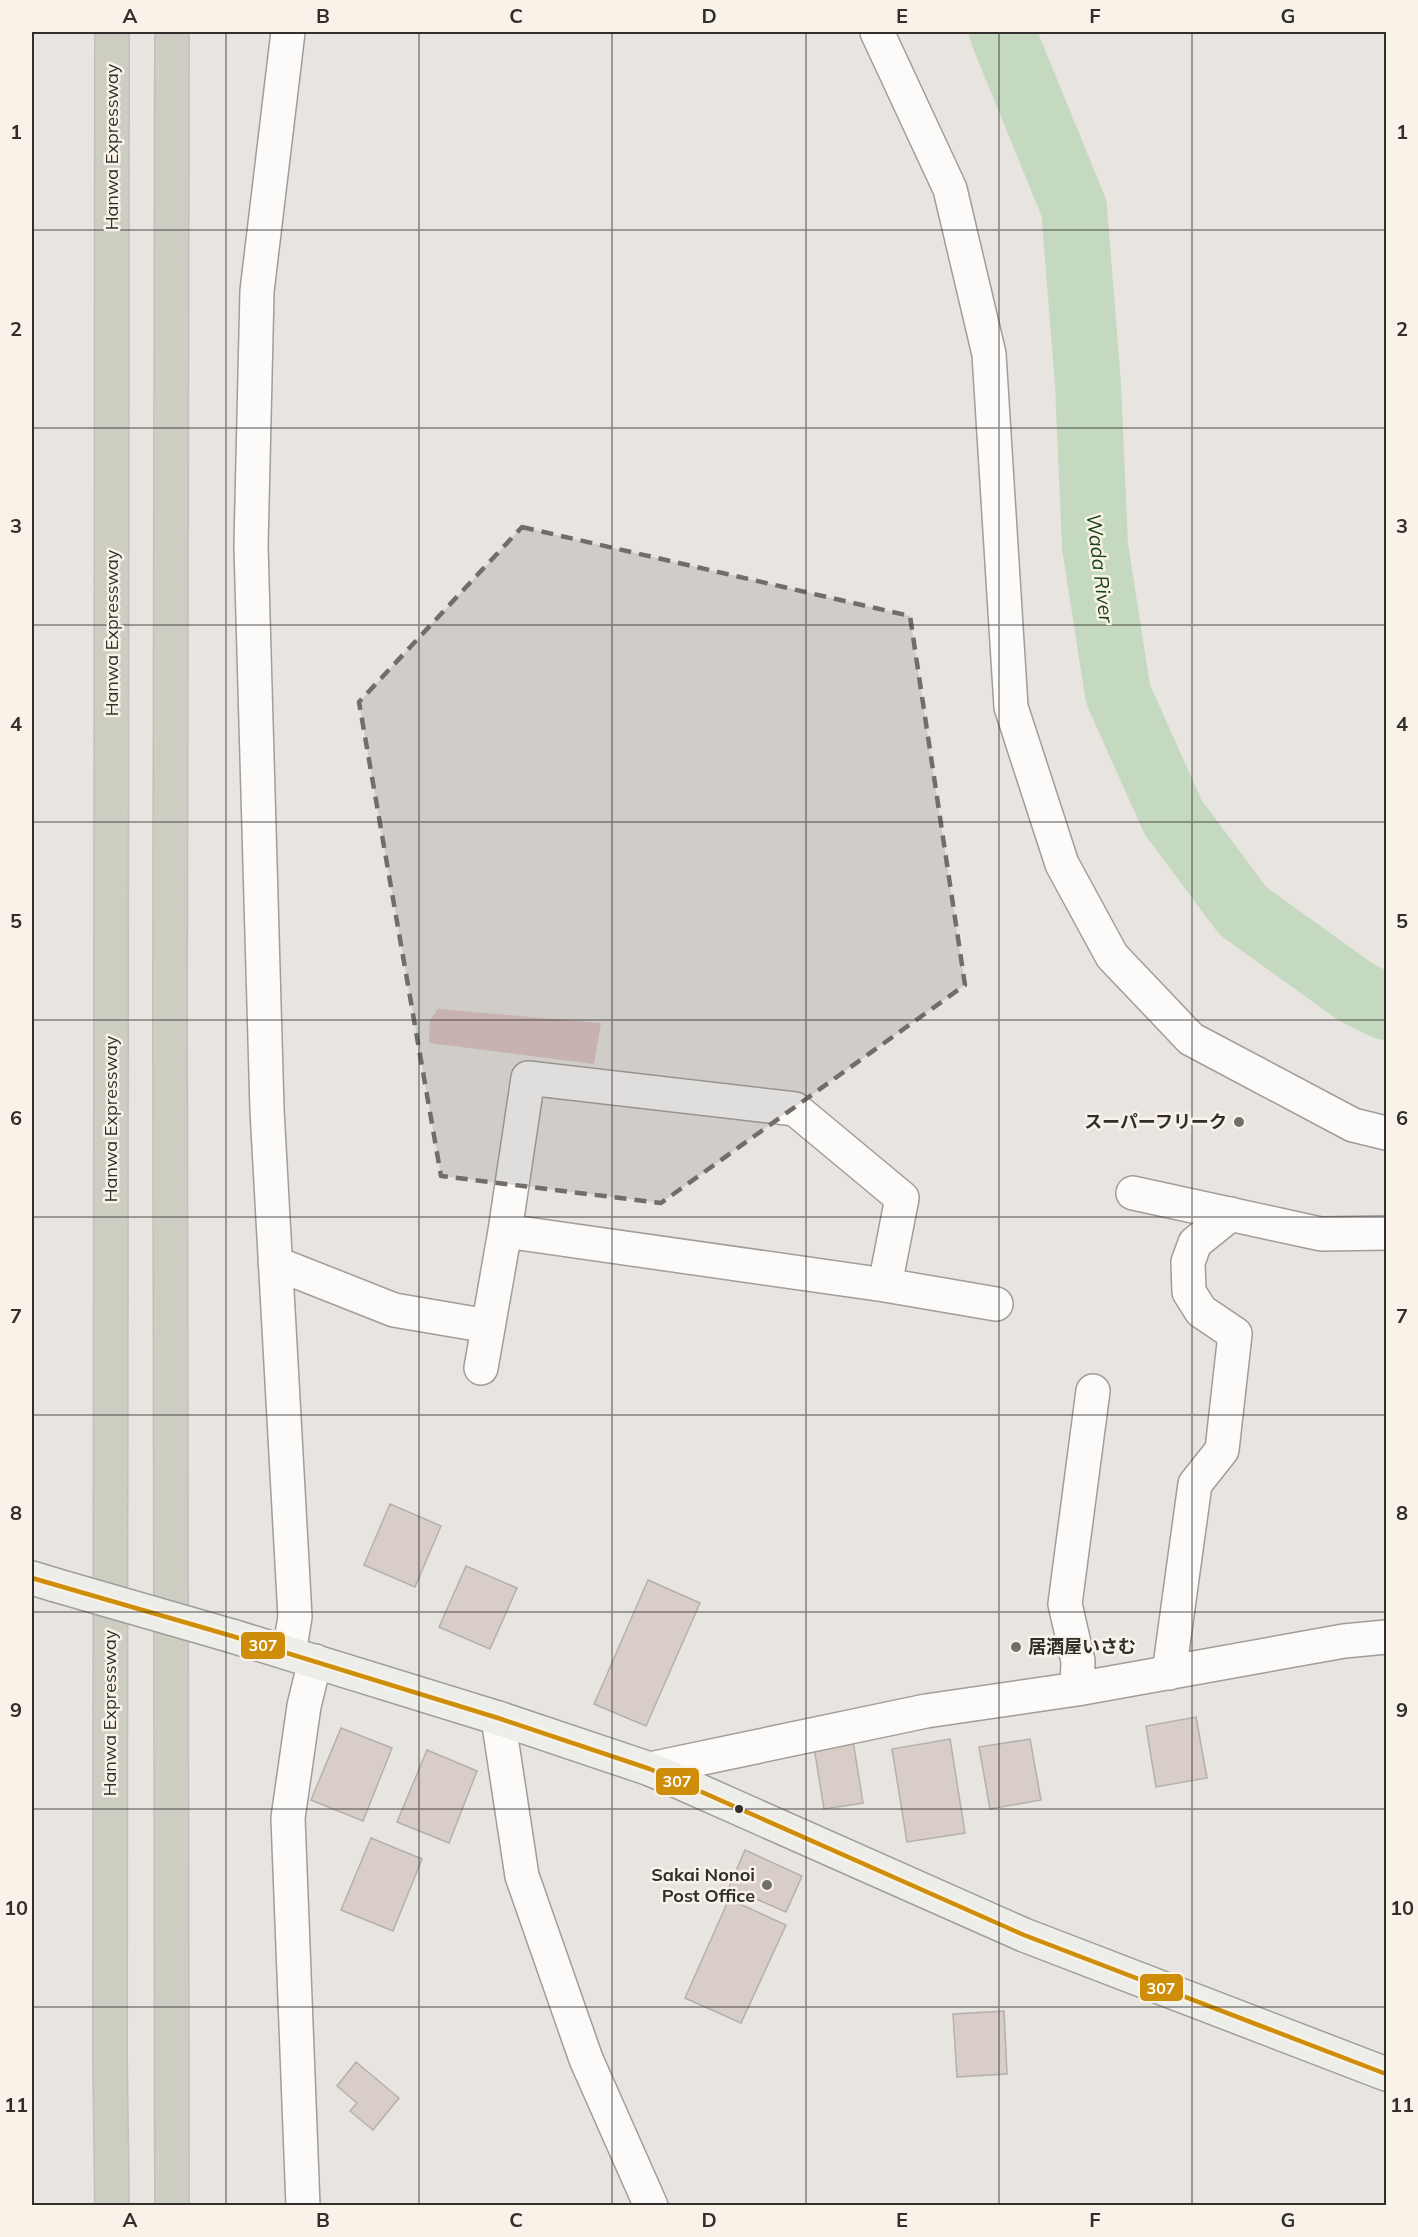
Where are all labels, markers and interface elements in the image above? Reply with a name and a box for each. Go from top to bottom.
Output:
text: A [123,3,138,28]
text: B [316,3,330,28]
text: C [509,3,523,28]
text: D [701,3,717,28]
text: E [896,3,908,28]
text: F [1089,3,1101,28]
text: G [1281,3,1295,28]
street label: Hanwa Expressway [100,63,123,230]
text: 1 [10,119,22,144]
text: 1 [1396,119,1408,144]
text: 2 [10,316,22,341]
text: 2 [1396,316,1408,341]
water label: Wada River [1081,512,1120,625]
text: 3 [10,513,22,538]
text: 3 [1396,513,1408,538]
street label: Hanwa Expressway [100,549,123,716]
text: 4 [10,711,22,736]
text: 4 [1396,711,1408,736]
text: 5 [10,908,22,933]
text: 5 [1396,908,1408,933]
street label: Hanwa Expressway [99,1035,122,1202]
text: 6 [10,1105,22,1130]
text: 6 [1396,1105,1408,1130]
place label: スーパーフリーク [1084,1110,1227,1133]
marker: スーパーフリーク [1232,1115,1246,1129]
text: 7 [10,1303,22,1328]
text: 7 [1396,1303,1408,1328]
text: 8 [10,1500,22,1525]
text: 8 [1396,1500,1408,1525]
street label: Hanwa Expressway [98,1629,121,1796]
line badge: 307 [240,1631,286,1660]
text: 307 [249,1635,277,1655]
place label: 居酒屋いさむ [1028,1635,1136,1658]
marker: 居酒屋いさむ [1009,1640,1023,1654]
text: 9 [10,1697,22,1722]
text: 9 [1396,1697,1408,1722]
line badge: 307 [655,1767,700,1796]
text: 307 [663,1771,691,1791]
unlabelled marker [733,1803,745,1815]
place label: Sakai Nonoi Post Office [651,1863,755,1907]
marker: Sakai Nonoi Post Office [760,1878,774,1892]
text: 10 [4,1895,28,1920]
text: 10 [1390,1895,1414,1920]
line badge: 307 [1139,1973,1184,2002]
text: 307 [1147,1978,1175,1998]
text: 11 [4,2092,28,2117]
text: 11 [1390,2092,1414,2117]
text: A [123,2207,138,2232]
text: B [316,2207,330,2232]
text: C [509,2207,523,2232]
text: D [701,2207,717,2232]
text: E [896,2207,908,2232]
text: F [1089,2207,1101,2232]
text: G [1281,2207,1295,2232]

